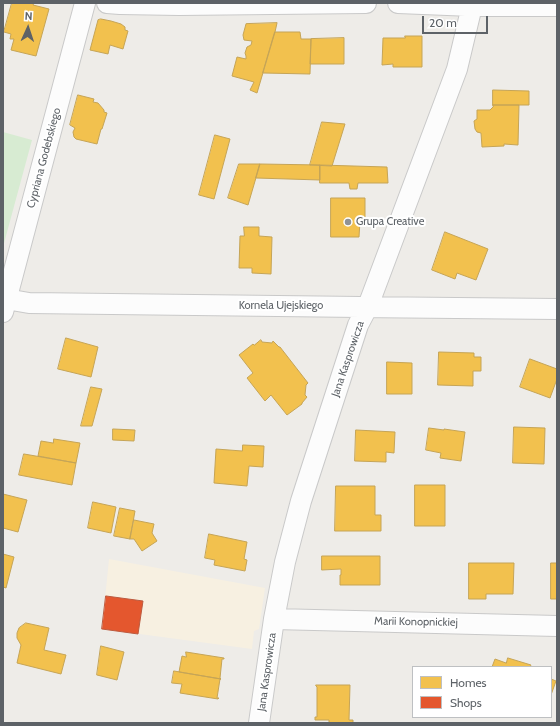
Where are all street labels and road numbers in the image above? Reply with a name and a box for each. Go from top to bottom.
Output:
street label: Cypriana Godebskiego [24,106,64,210]
street label: Kornela Ujejskiego [239,299,323,313]
street label: Jana Kasprowicza [329,319,367,399]
street label: Marii Konopnickiej [374,615,458,629]
street label: Jana Kasprowicza [255,632,279,712]

